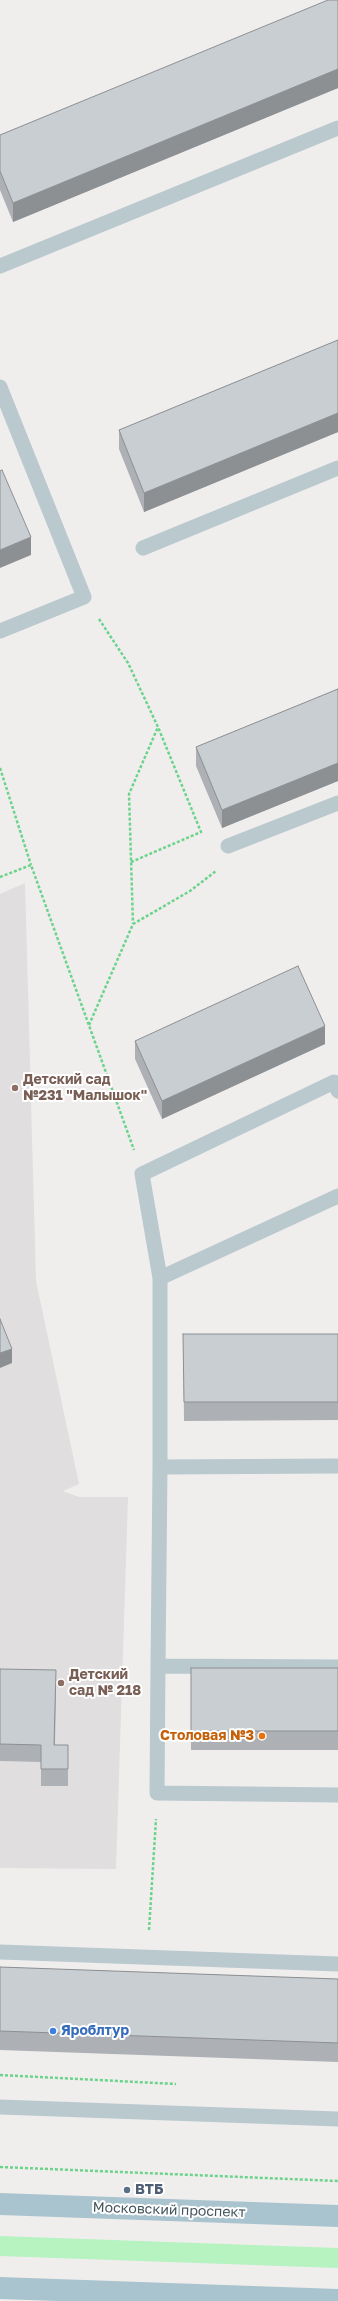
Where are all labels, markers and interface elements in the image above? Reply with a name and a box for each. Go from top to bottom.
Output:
place label: Детский сад №231 "Малышок" [23,1072,147,1104]
marker: Детский сад №231 "Малышок" [10,1083,20,1093]
place label: Детский сад № 218 [69,1667,141,1700]
marker: Детский сад № 218 [56,1678,66,1688]
place label: Столовая №3 [160,1728,254,1744]
marker: Столовая №3 [257,1731,267,1741]
place label: Яроблтур [61,2023,129,2039]
marker: Яроблтур [48,2026,58,2036]
place label: ВТБ [135,2182,163,2198]
marker: ВТБ [122,2185,132,2195]
street label: Московский проспект [92,2199,246,2221]

